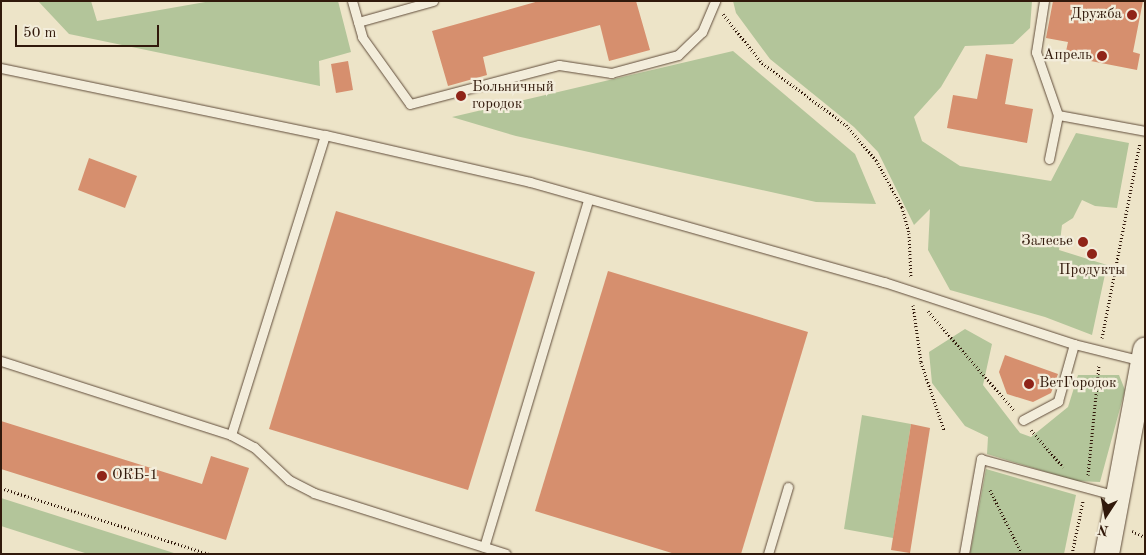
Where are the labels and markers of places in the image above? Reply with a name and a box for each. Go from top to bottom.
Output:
place label: Дружба [1070,6,1122,24]
marker: Дружба [1126,9,1138,21]
place label: Апрель [1043,47,1092,65]
marker: Апрель [1096,50,1108,62]
place label: Больничный городок [472,78,554,113]
marker: Больничный городок [454,89,468,103]
place label: Залесье [1021,233,1073,251]
marker: Залесье [1077,236,1089,248]
marker: Продукты [1086,248,1098,260]
place label: Продукты [1059,262,1125,280]
place label: ВетГородок [1039,375,1117,393]
marker: ВетГородок [1023,378,1035,390]
place label: ОКБ-1 [112,467,158,485]
marker: ОКБ-1 [96,470,108,482]

